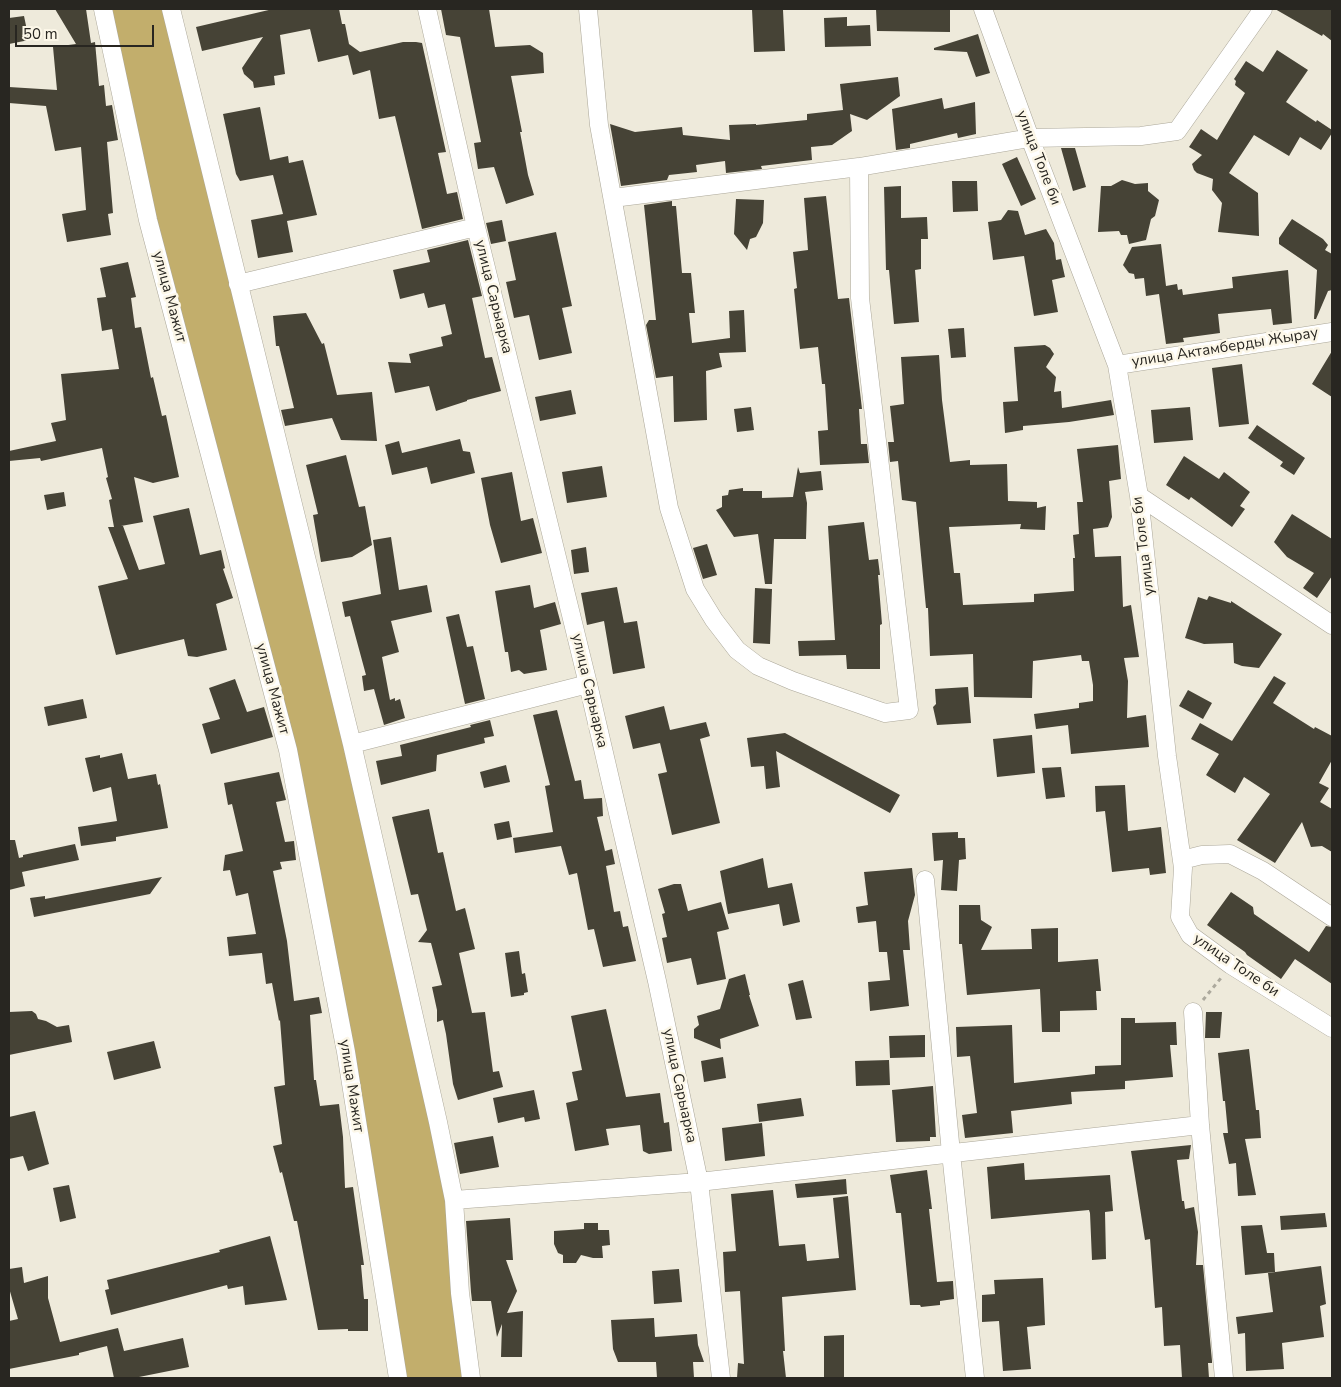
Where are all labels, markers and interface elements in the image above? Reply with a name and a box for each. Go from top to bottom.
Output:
scale bar [18,15,156,47]
text: 50 m [23,24,58,44]
street label: улица Толе би [1012,108,1064,208]
street label: улица Сарыарка [470,238,516,356]
street label: улица Мажит [148,249,190,345]
street label: улица Актамберды Жырау [1130,324,1320,372]
street label: улица Толе би [1129,495,1159,597]
street label: улица Сарыарка [567,632,611,750]
street label: улица Мажит [251,641,293,737]
street label: улица Толе би [1190,931,1282,1001]
street label: улица Сарыарка [658,1027,700,1145]
street label: улица Мажит [335,1038,367,1134]

